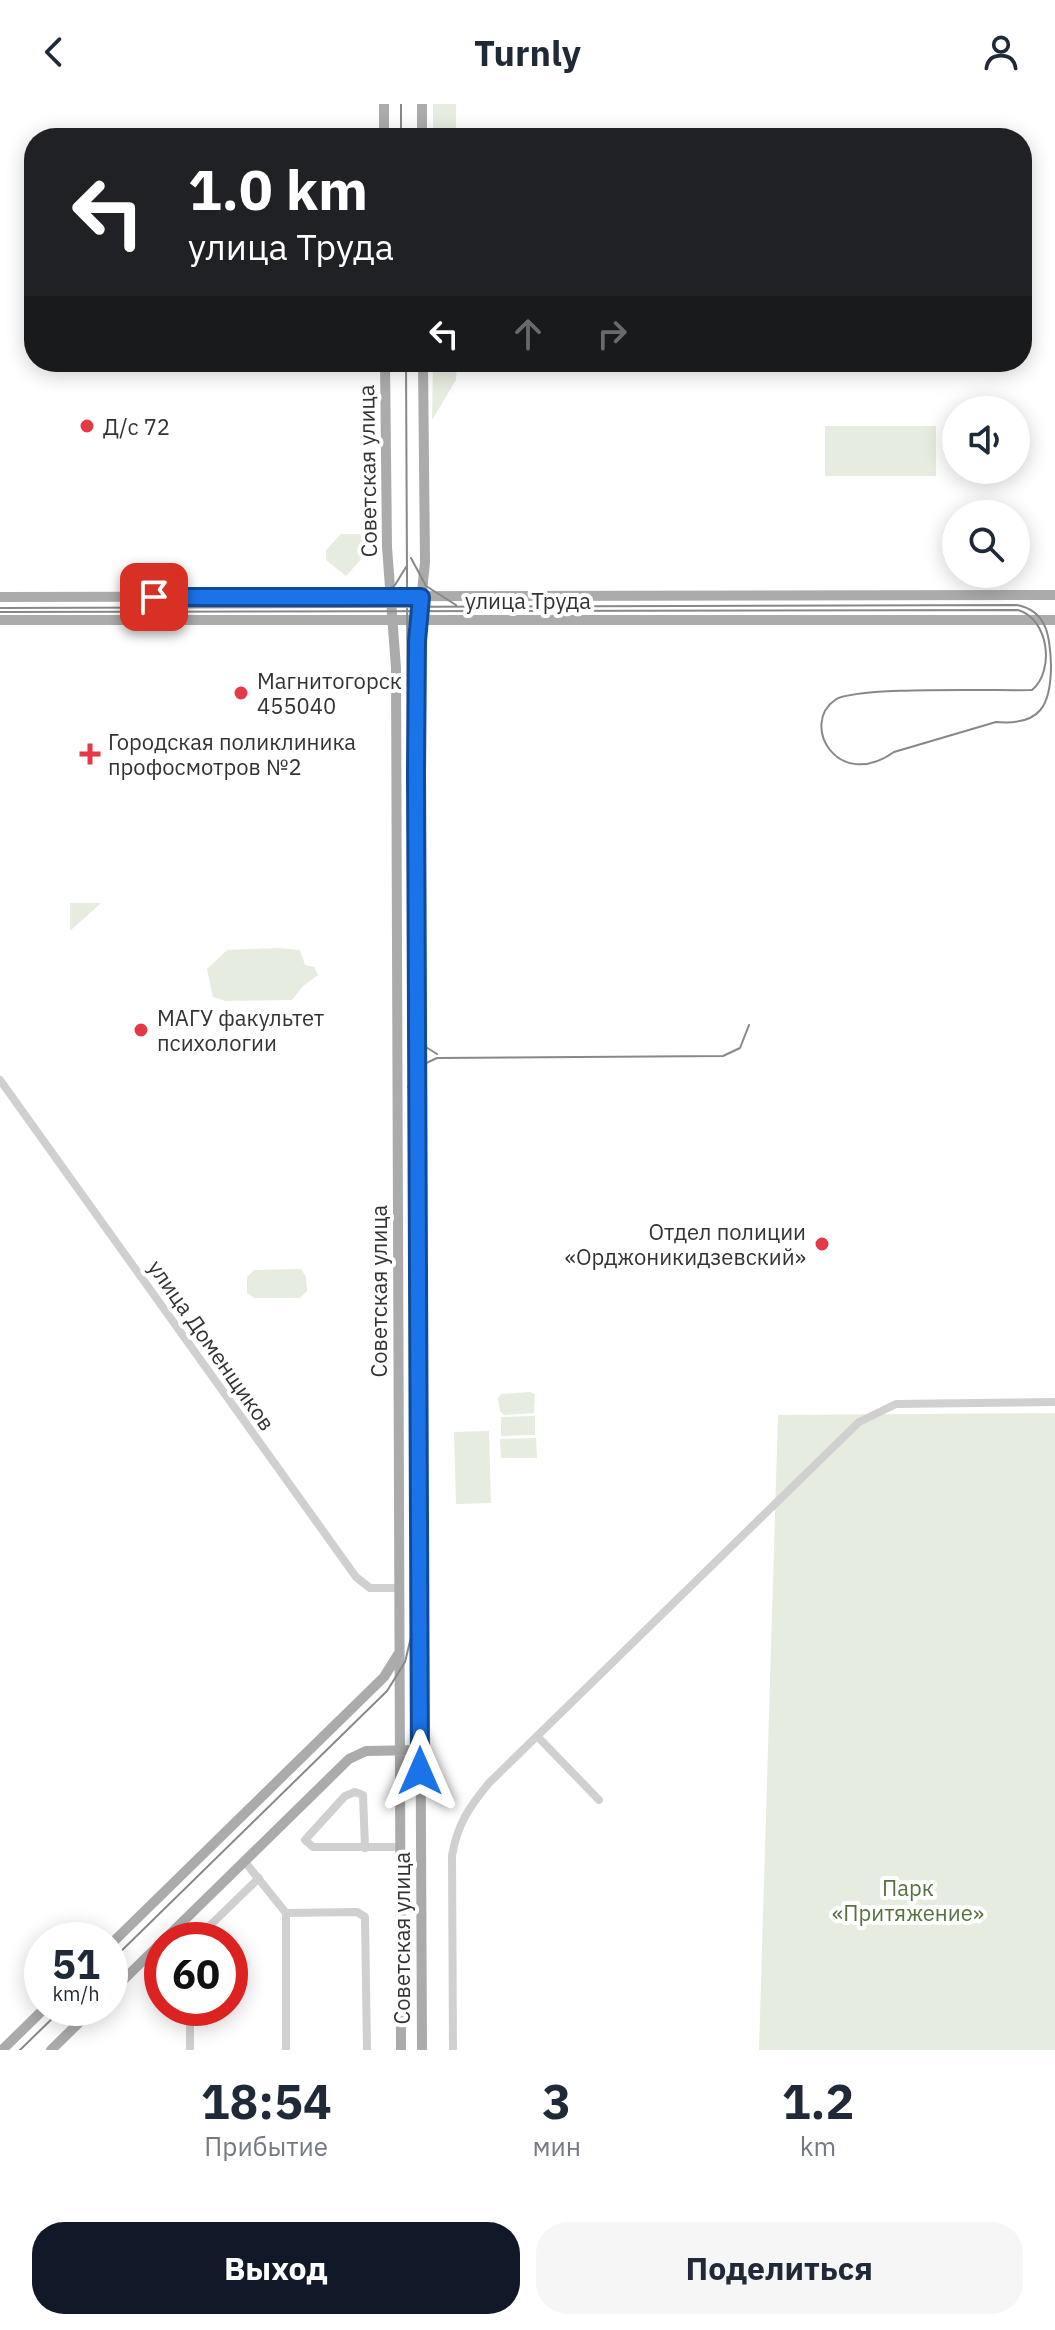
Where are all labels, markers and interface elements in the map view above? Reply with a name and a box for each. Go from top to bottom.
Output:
text: Turnly [474,29,581,76]
icon: back [32,30,76,74]
icon: person [979,30,1023,74]
text: 1.0 km [188,153,368,225]
icon: left [56,160,160,264]
text: улица Труда [188,223,394,270]
icon: left [422,312,466,356]
icon: ahead [506,312,550,356]
icon: right [590,312,634,356]
street label: Советская улица [351,384,383,558]
map controls [942,396,1030,588]
button: sound [942,396,1030,484]
place label: Д/с 72 [103,412,170,441]
marker: Д/с 72 [78,417,96,435]
button: search [942,500,1030,588]
pin [120,563,188,631]
icon: arrive [132,575,176,619]
street label: улица Труда [465,586,591,615]
place label: Магнитогорск 455040 [257,666,402,720]
marker: Магнитогорск 455040 [232,684,250,702]
place label: Городская поликлиника профосмотров №2 [108,727,356,781]
marker: Городская поликлиника профосмотров №2 [79,743,101,765]
place label: МАГУ факультет психологии [157,1003,324,1057]
marker: МАГУ факультет психологии [132,1021,150,1039]
street label: Советская улица [364,1204,393,1377]
place label: Отдел полиции «Орджоникидзевский» [565,1217,806,1271]
marker: Отдел полиции «Орджоникидзевский» [813,1235,831,1253]
street label: улица Доменщиков [142,1254,282,1436]
position arrow [378,1729,462,1813]
street label: Советская улица [387,1851,416,2024]
park label: Парк «Притяжение» [832,1873,984,1927]
speed limit sign: 60 [144,1922,248,2026]
text: 51 [52,1938,100,1990]
text: km/h [52,1980,100,2007]
text: 18:54 [201,2070,332,2132]
text: 3 [542,2070,571,2132]
text: 1.2 [782,2070,854,2132]
text: Прибытие [204,2129,328,2163]
text: мин [532,2129,581,2163]
text: km [800,2129,836,2163]
button: Выход [32,2222,520,2314]
button: Поделиться [536,2222,1023,2314]

